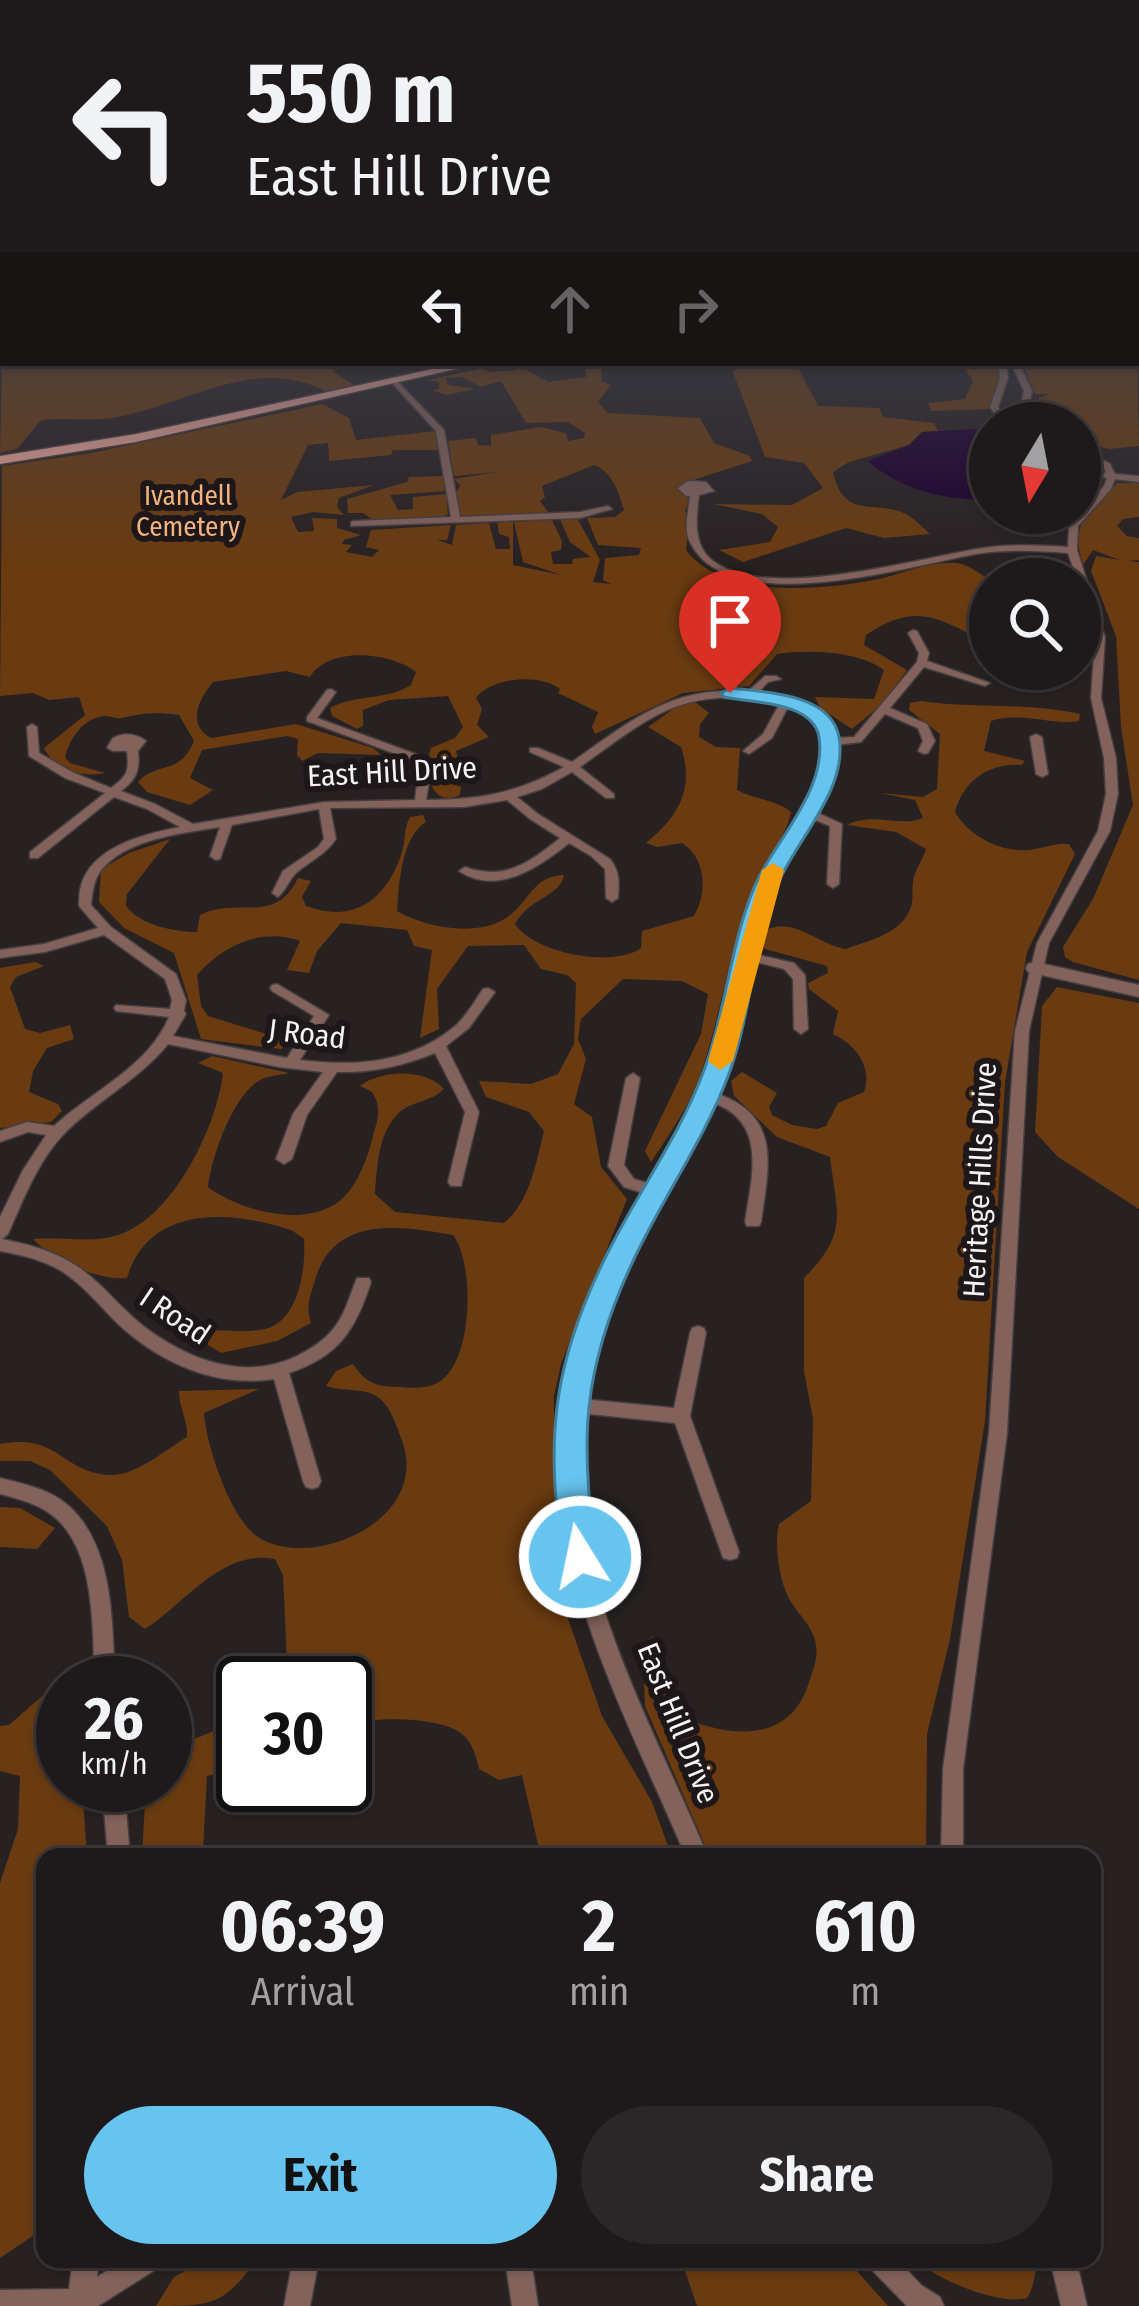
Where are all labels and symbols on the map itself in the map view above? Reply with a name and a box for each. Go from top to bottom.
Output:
north arrow [969,402,1101,534]
park label: Ivandell Cemetery [136,480,240,543]
pin [679,570,781,693]
street label: East Hill Drive [306,750,478,794]
street label: J Road [266,1011,348,1057]
street label: Heritage Hills Drive [956,1061,1004,1299]
street label: I Road [133,1280,217,1352]
position arrow [517,1494,643,1620]
street label: East Hill Drive [629,1637,727,1809]
speed limit sign: 30 [216,1656,372,1812]

